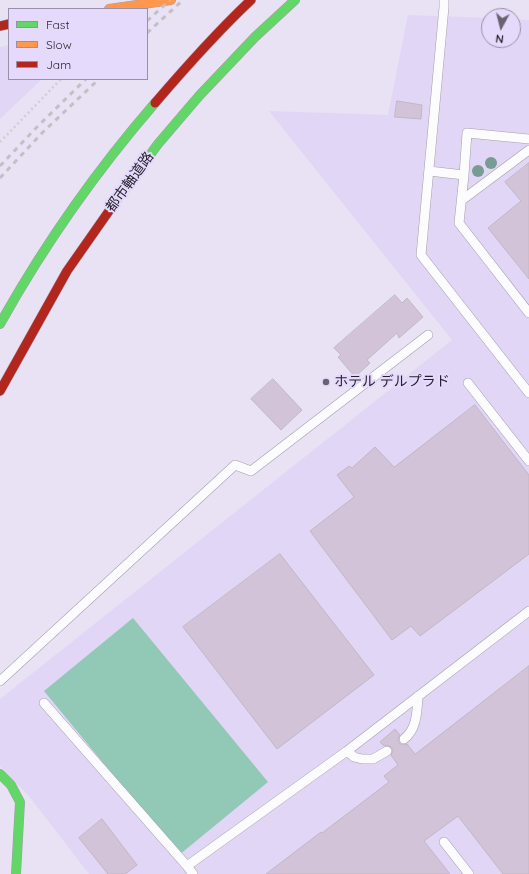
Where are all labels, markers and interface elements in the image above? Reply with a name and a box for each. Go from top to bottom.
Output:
legend [8,8,148,80]
north arrow [481,8,521,48]
text: Fast [46,17,70,32]
text: N [495,31,505,46]
text: Slow [46,37,72,52]
text: Jam [46,57,71,72]
street label: 都市軸道路 [103,149,157,215]
place label: ホテル デルプラド [334,374,450,390]
marker: ホテル デルプラド [321,377,331,387]

